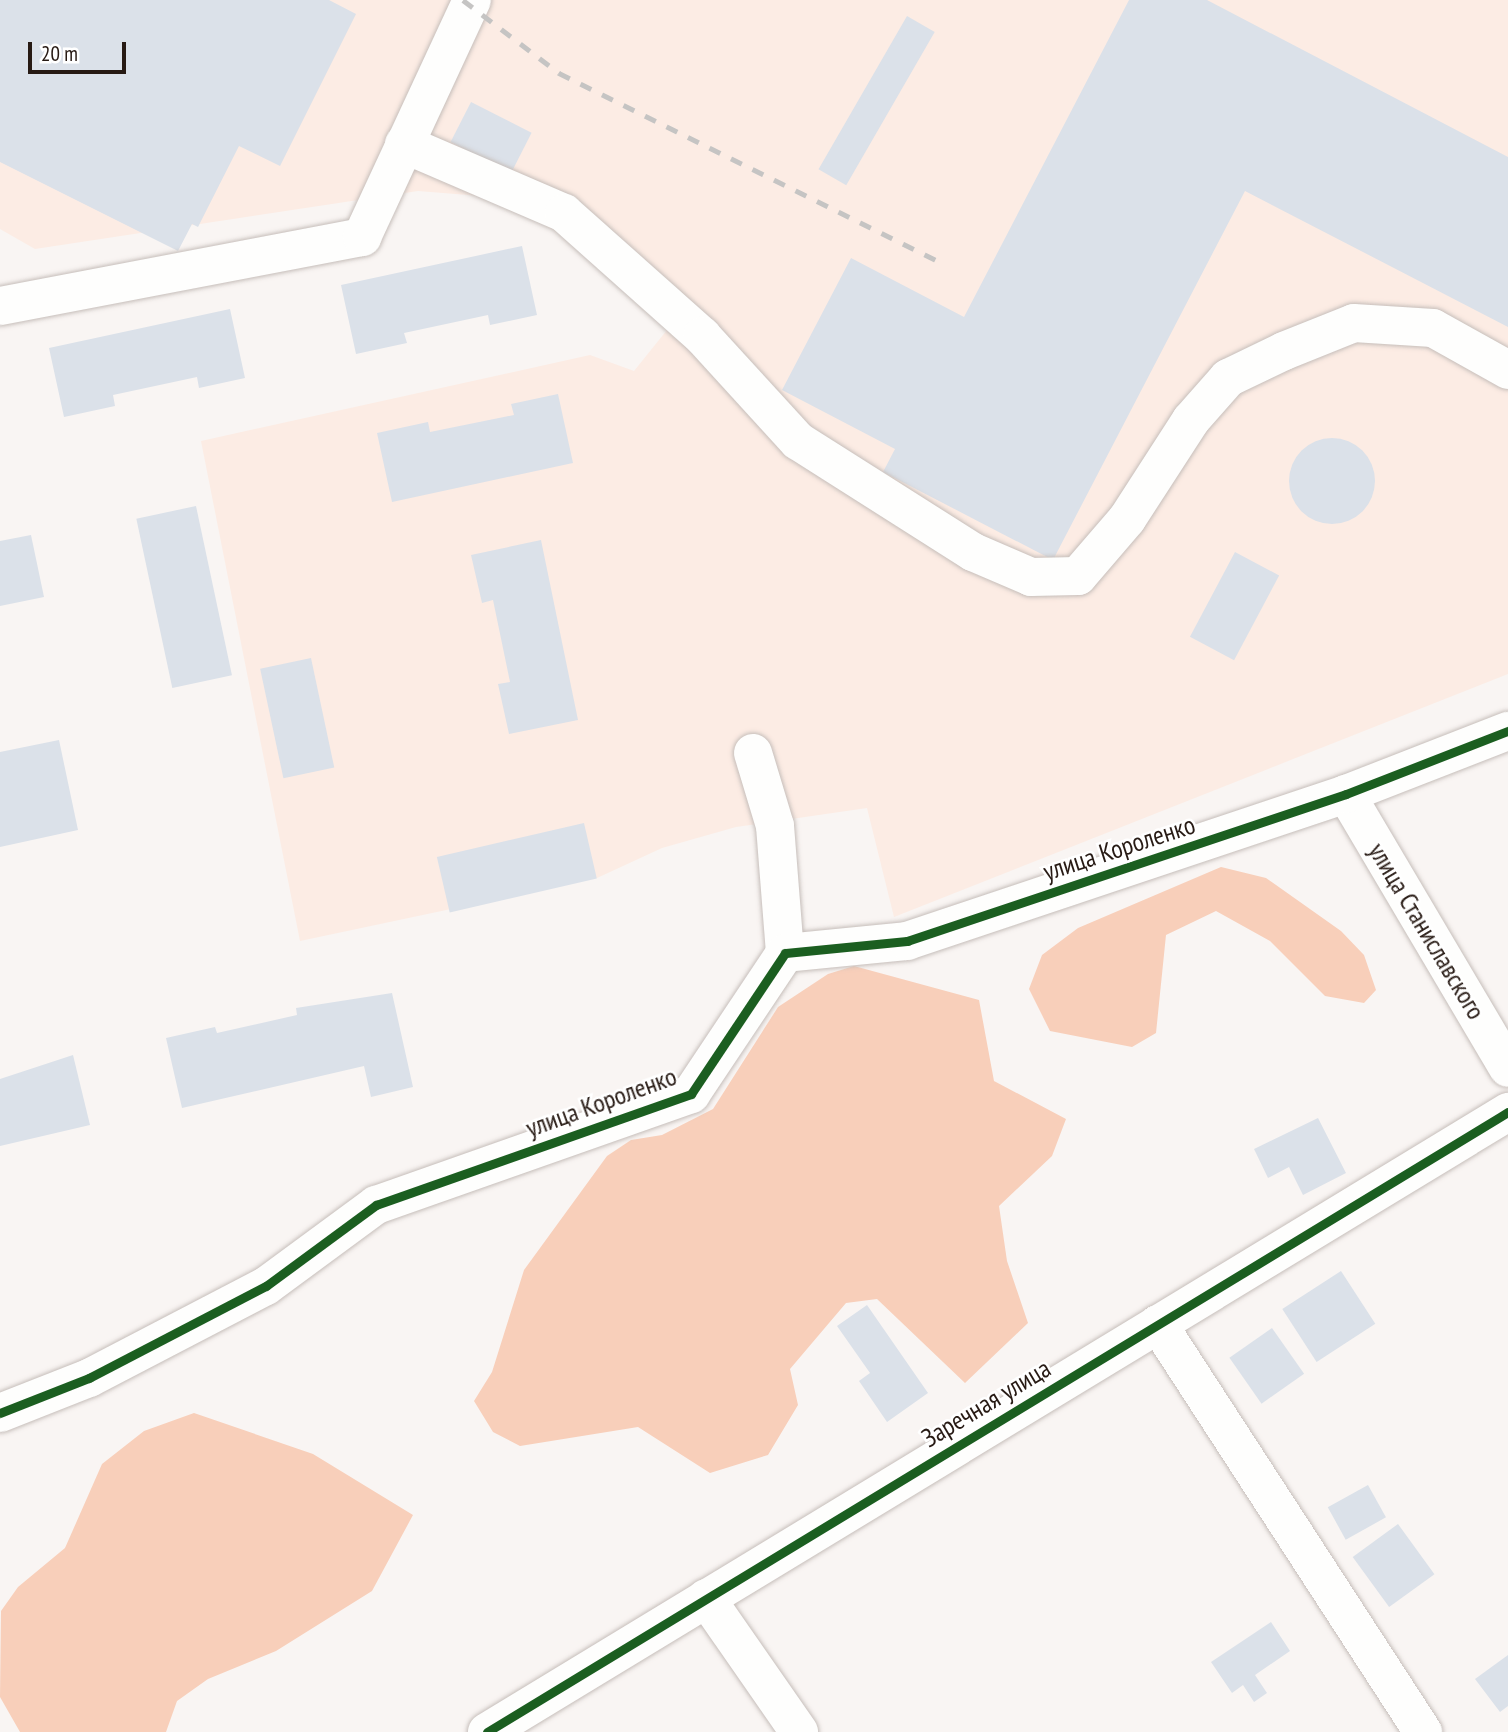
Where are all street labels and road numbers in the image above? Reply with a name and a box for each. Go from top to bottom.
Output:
street label: улица Короленко [1039,809,1199,887]
street label: улица Станиславского [1362,837,1492,1025]
street label: улица Короленко [521,1060,681,1144]
street label: Заречная улица [916,1352,1056,1454]

